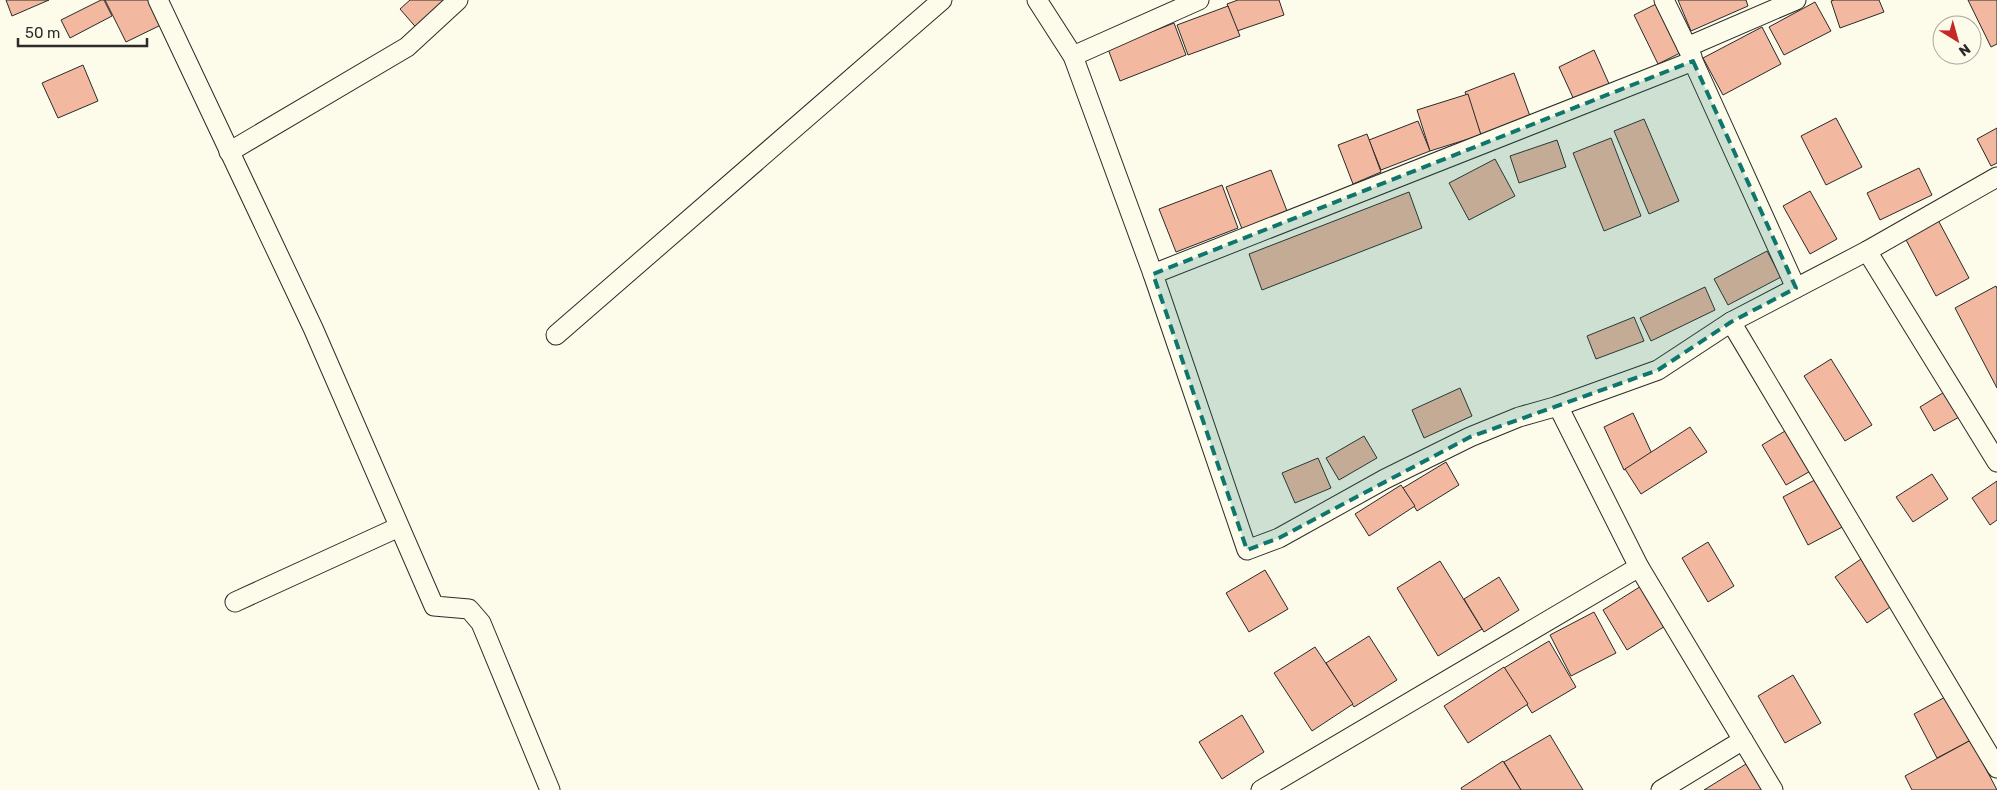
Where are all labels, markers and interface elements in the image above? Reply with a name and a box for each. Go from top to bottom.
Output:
scale bar [18,15,146,47]
north arrow [1932,15,1982,65]
text: 50 m [25,24,60,42]
text: N [1955,40,1974,60]

